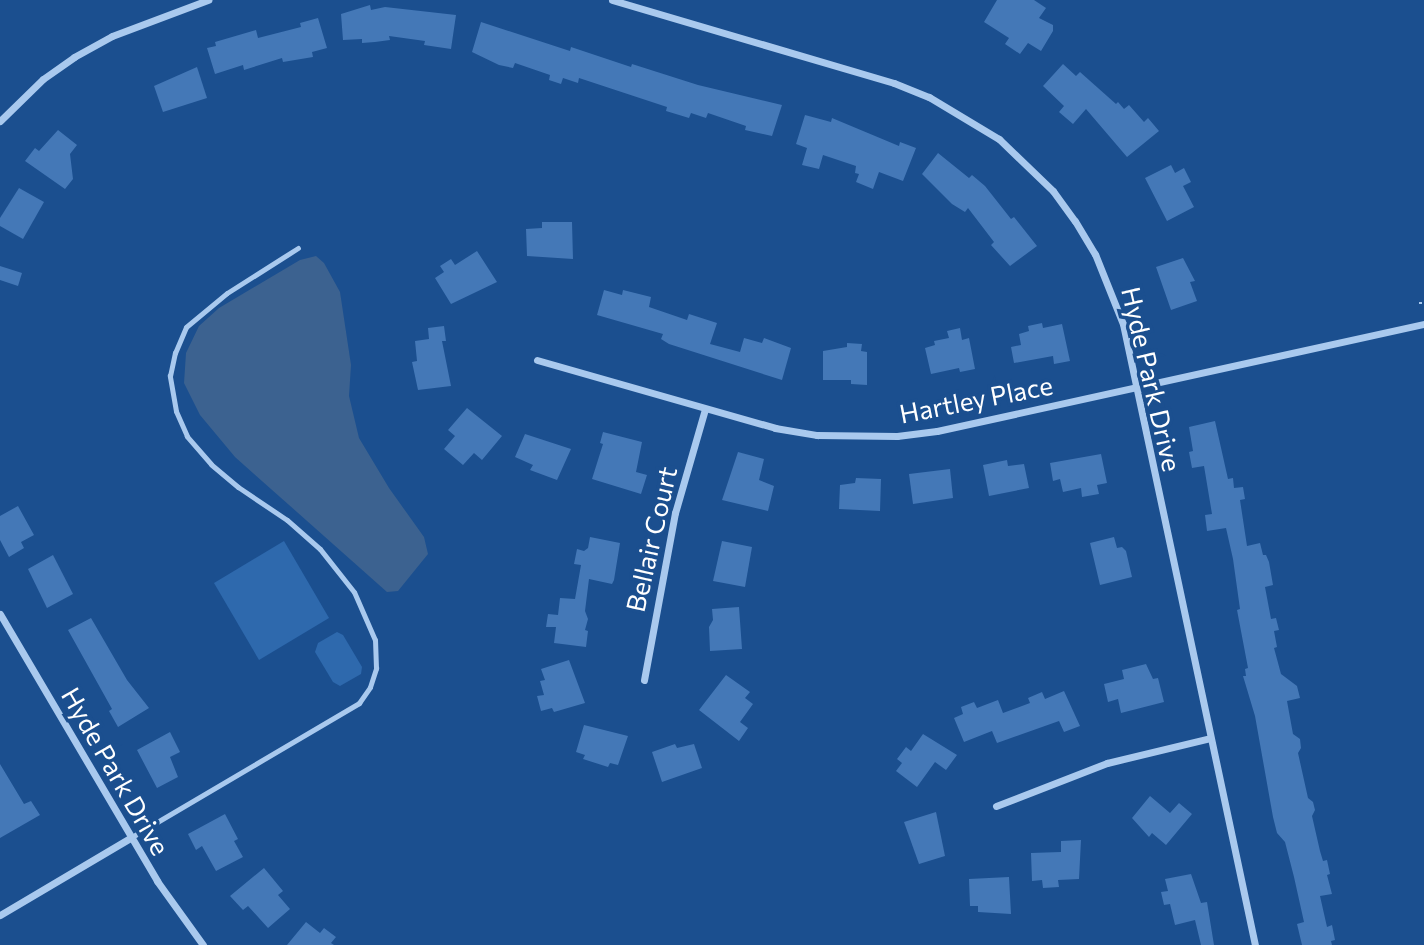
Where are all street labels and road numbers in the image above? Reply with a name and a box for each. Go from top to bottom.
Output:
street label: Hyde Park Drive [1116,284,1188,474]
street label: Hartley Place [897,369,1055,429]
street label: Bellair Court [619,463,683,615]
street label: Hyde Park Drive [55,682,177,860]

